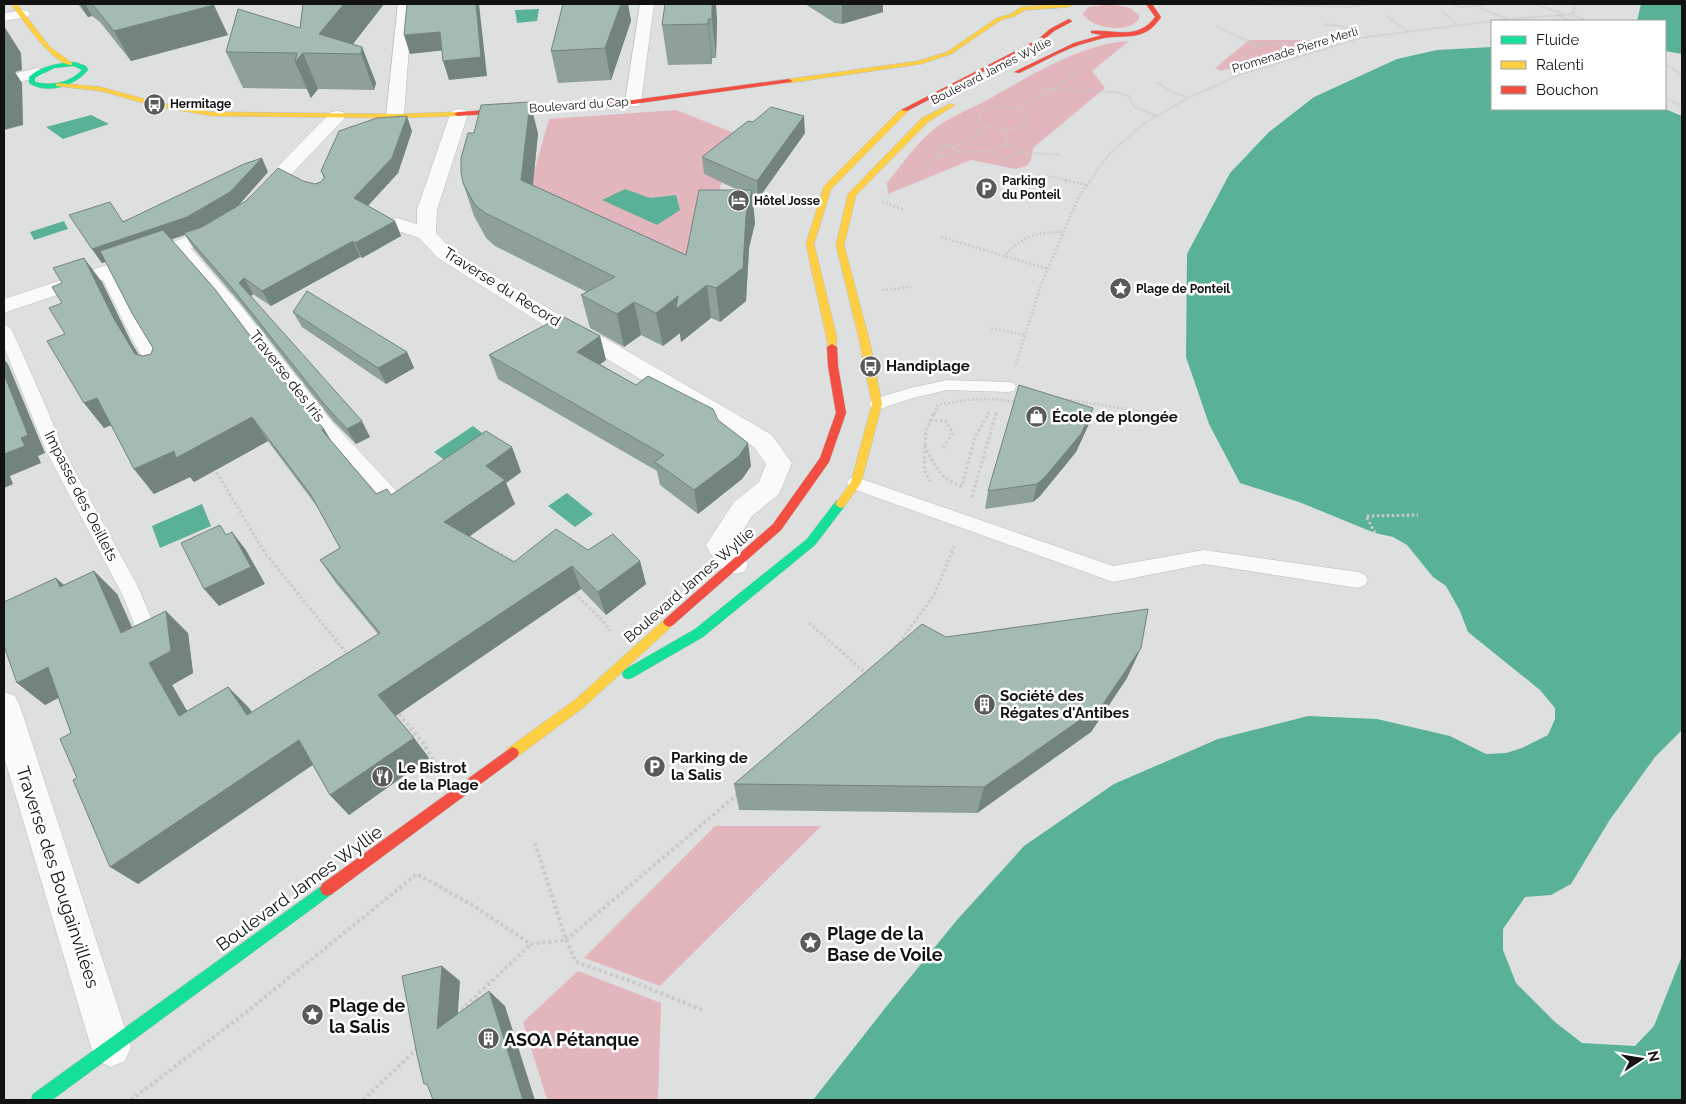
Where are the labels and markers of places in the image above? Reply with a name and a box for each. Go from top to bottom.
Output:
bus stop icon: Hermitage [142,92,166,116]
place label: Hermitage [170,97,231,111]
place label: Parking du Ponteil [1002,174,1061,202]
parking icon: Parking du Ponteil [974,176,998,200]
hotel icon: Hôtel Josse [726,189,750,213]
place label: Hôtel Josse [754,194,820,208]
place icon: Plage de Ponteil [1108,277,1132,301]
place label: Plage de Ponteil [1136,282,1230,296]
bus stop icon: Handiplage [858,354,882,378]
place label: Handiplage [886,357,970,375]
shop icon: École de plongée [1024,405,1048,429]
place label: École de plongée [1052,408,1178,426]
place label: Société des Régates d'Antibes [1000,687,1129,722]
building icon: Société des Régates d'Antibes [972,693,996,717]
place label: Parking de la Salis [671,749,748,784]
parking icon: Parking de la Salis [643,755,667,779]
place label: Le Bistrot de la Plage [398,759,478,794]
restaurant icon: Le Bistrot de la Plage [370,765,394,789]
place label: Plage de la Base de Voile [827,923,943,965]
place icon: Plage de la Base de Voile [799,931,823,955]
place label: Plage de la Salis [329,995,405,1037]
place icon: Plage de la Salis [301,1003,325,1027]
building icon: ASOA Pétanque [476,1027,500,1051]
place label: ASOA Pétanque [504,1029,639,1050]

